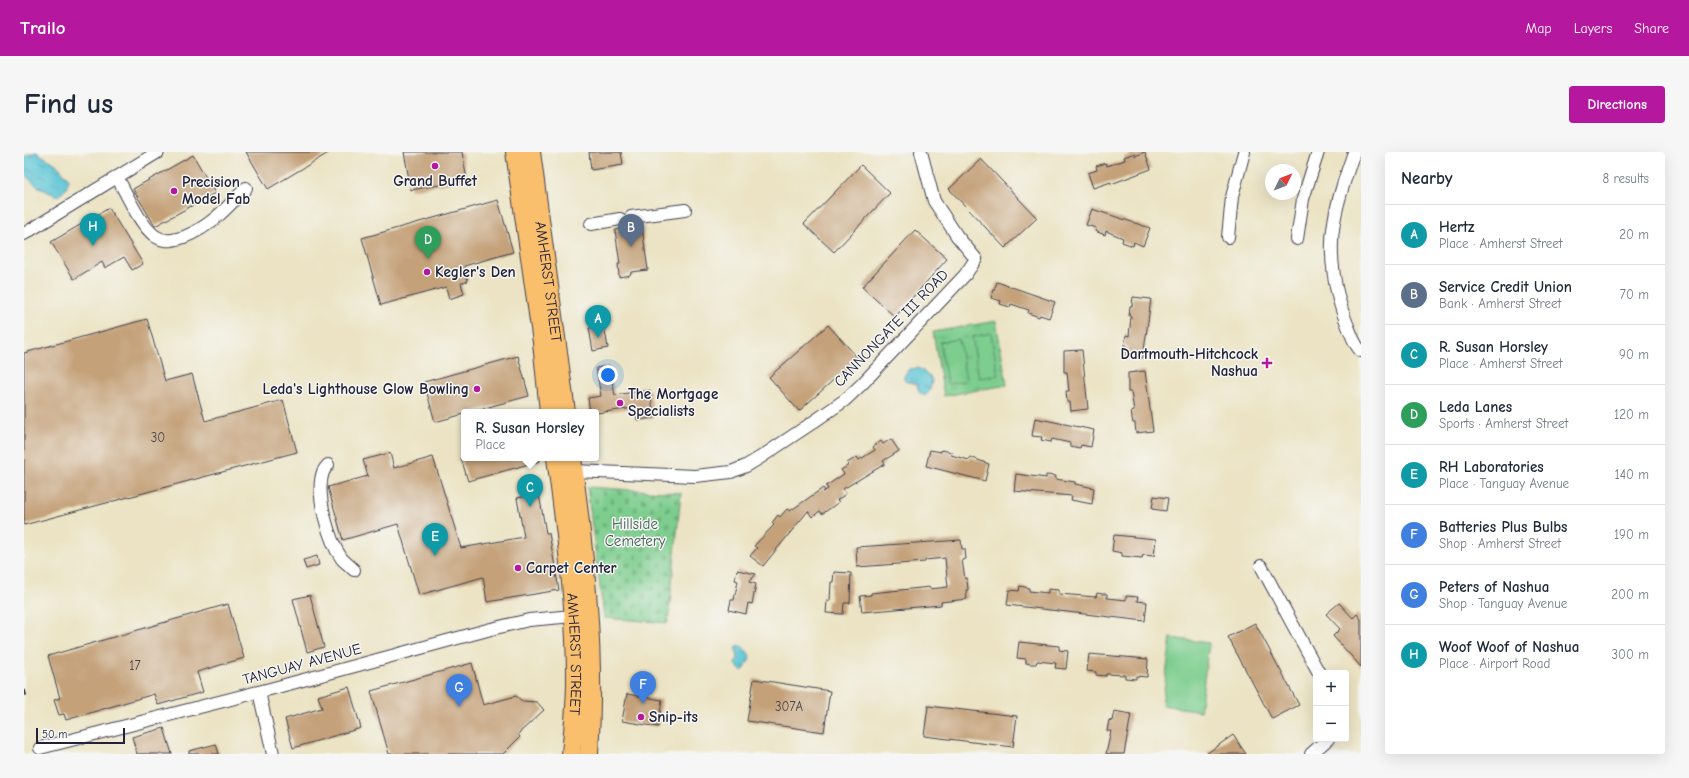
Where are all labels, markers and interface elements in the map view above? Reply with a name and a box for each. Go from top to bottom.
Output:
text: Trailo [20,17,66,39]
text: Map [1525,20,1552,37]
text: Layers [1574,20,1612,37]
text: Share [1634,20,1669,37]
button: Directions [1569,86,1665,123]
text: Find us [24,88,113,120]
marker: Grand Buffet [430,161,440,171]
north arrow [1265,164,1301,200]
text: Nearby [1401,169,1452,188]
text: 8 results [1603,171,1649,186]
place label: Grand Buffet [393,172,478,190]
place label: Precision Model Fab [182,173,250,208]
marker: Precision Model Fab [169,186,179,196]
pin: H [80,213,106,246]
pin: B [618,214,644,247]
text: Hertz [1439,218,1474,236]
street label: AMHERST STREET [531,220,566,344]
pin: D [415,226,441,259]
text: A [1410,227,1418,242]
text: 20 m [1619,227,1649,242]
text: Place · Amherst Street [1439,236,1563,251]
place label: Kegler's Den [435,263,516,281]
street label: CANNONGATE III ROAD [830,265,952,391]
marker: Kegler's Den [422,267,432,277]
text: Service Credit Union [1439,278,1572,296]
text: B [1410,287,1418,302]
text: 70 m [1620,287,1649,302]
text: Bank · Amherst Street [1439,296,1561,311]
pin: A [585,305,611,338]
text: R. Susan Horsley [1439,338,1548,356]
place label: Dartmouth-Hitchcock Nashua [1121,345,1259,380]
text: C [1410,347,1418,362]
text: 90 m [1619,347,1649,362]
text: Place · Amherst Street [1439,356,1563,371]
marker: Dartmouth-Hitchcock Nashua [1261,357,1273,369]
your location [598,365,618,385]
place label: Leda's Lighthouse Glow Bowling [262,380,469,398]
marker: Leda's Lighthouse Glow Bowling [472,384,482,394]
place label: The Mortgage Specialists [628,385,718,420]
marker: The Mortgage Specialists [615,398,625,408]
text: Leda Lanes [1439,398,1512,416]
text: D [1410,407,1418,422]
text: 120 m [1614,407,1649,422]
popup [461,409,599,461]
text: Sports · Amherst Street [1439,416,1568,431]
text: R. Susan Horsley [476,419,584,437]
house number: 30 [151,430,165,445]
text: Place [476,437,505,452]
text: RH Laboratories [1439,458,1544,476]
text: E [1410,467,1418,482]
text: 140 m [1615,467,1649,482]
pin: C [517,474,543,507]
text: Place · Tanguay Avenue [1439,476,1569,491]
park label: Hillside Cemetery [605,515,666,550]
text: Batteries Plus Bulbs [1439,518,1567,536]
pin: E [422,523,448,556]
text: F [1410,527,1418,542]
text: 190 m [1614,527,1649,542]
text: Shop · Amherst Street [1439,536,1561,551]
place label: Carpet Center [526,559,617,577]
marker: Carpet Center [513,563,523,573]
text: Peters of Nashua [1439,578,1549,596]
text: G [1409,587,1419,602]
text: 200 m [1611,587,1649,602]
street label: AMHERST STREET [563,592,585,716]
text: Shop · Tanguay Avenue [1439,596,1567,611]
text: Woof Woof of Nashua [1439,638,1579,656]
street label: TANGUAY AVENUE [241,639,363,689]
text: H [1409,647,1419,662]
text: 300 m [1611,647,1649,662]
text: Place · Airport Road [1439,656,1550,671]
house number: 17 [129,658,141,673]
map controls [1313,670,1349,742]
button: + [1313,670,1349,706]
pin: F [630,671,656,704]
pin: G [446,674,472,707]
house number: 307A [775,699,804,714]
button: − [1313,706,1349,742]
place label: Snip-its [649,708,698,726]
marker: Snip-its [636,712,646,722]
scale bar [36,726,125,745]
text: 50 m [42,728,67,741]

